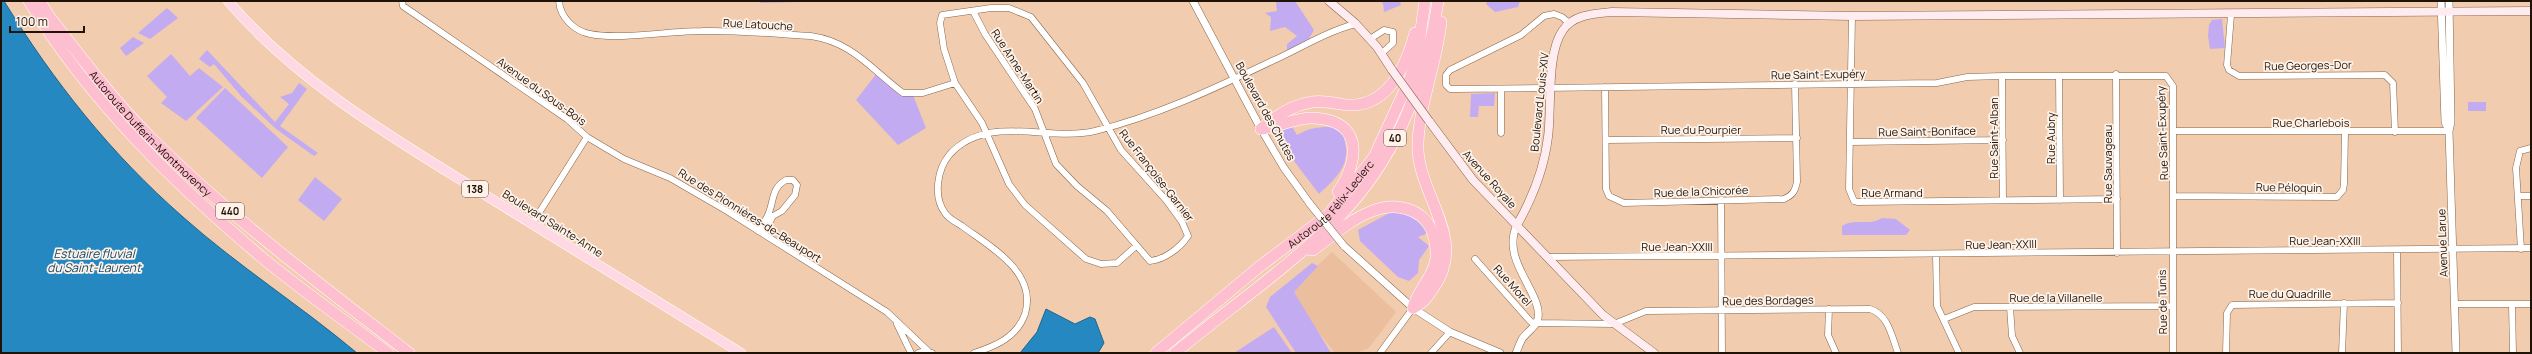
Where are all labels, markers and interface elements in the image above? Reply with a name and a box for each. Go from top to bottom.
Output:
scale bar [10,8,84,34]
text: 100 m [16,13,48,30]
street label: Rue Latouche [723,15,794,33]
street label: Rue Anne-Martin [988,26,1048,106]
street label: Boulevard Louis-XIV [1526,51,1552,152]
street label: Avenue du Sous-Bois [494,54,590,129]
street label: Rue Georges-Dor [2264,57,2352,73]
street label: Boulevard des Chutes [1233,59,1300,163]
street label: Rue Saint-Exupéry [1771,66,1865,82]
street label: Autoroute Dufferin-Montmorency [87,67,215,199]
street label: Rue Saint-Exupéry [2153,85,2171,180]
street label: Rue Saint-Alban [1986,97,2001,179]
street label: Rue Aubry [2043,112,2058,164]
street label: Rue Charlebois [2273,115,2350,130]
street label: Rue du Pourpier [1661,122,1741,137]
street label: Rue Saint-Boniface [1878,123,1977,139]
street label: Rue Sauvageau [2100,125,2115,203]
street label: Rue Françoise-Garnier [1116,126,1198,224]
road number: 40 [1384,130,1406,146]
street label: Avenue Royale [1460,147,1521,212]
street label: Autoroute Félix-Leclerc [1284,157,1376,251]
street label: Rue des Pionnières-de-Beauport [676,165,824,265]
street label: Rue Péloquin [2256,179,2322,195]
road number: 138 [462,181,488,197]
street label: Rue de la Chicorée [1654,182,1749,200]
street label: Rue Armand [1861,185,1923,200]
street label: Boulevard Sainte-Anne [500,186,607,260]
road number: 440 [216,203,244,219]
street label: Avenue Larue [2433,208,2451,277]
street label: Rue Jean-XXIII [2289,233,2361,248]
street label: Rue Jean-XXIII [1965,236,2037,252]
street label: Rue Jean-XXIII [1641,239,1713,254]
water label: Estuaire fluvial du Saint-Laurent [47,245,142,276]
street label: Rue Morel [1490,261,1536,309]
street label: Rue de Tunis [2154,269,2170,334]
street label: Rue du Quadrille [2249,286,2332,301]
street label: Rue de la Villanelle [2010,290,2103,305]
street label: Rue des Bordages [1722,292,1814,308]

